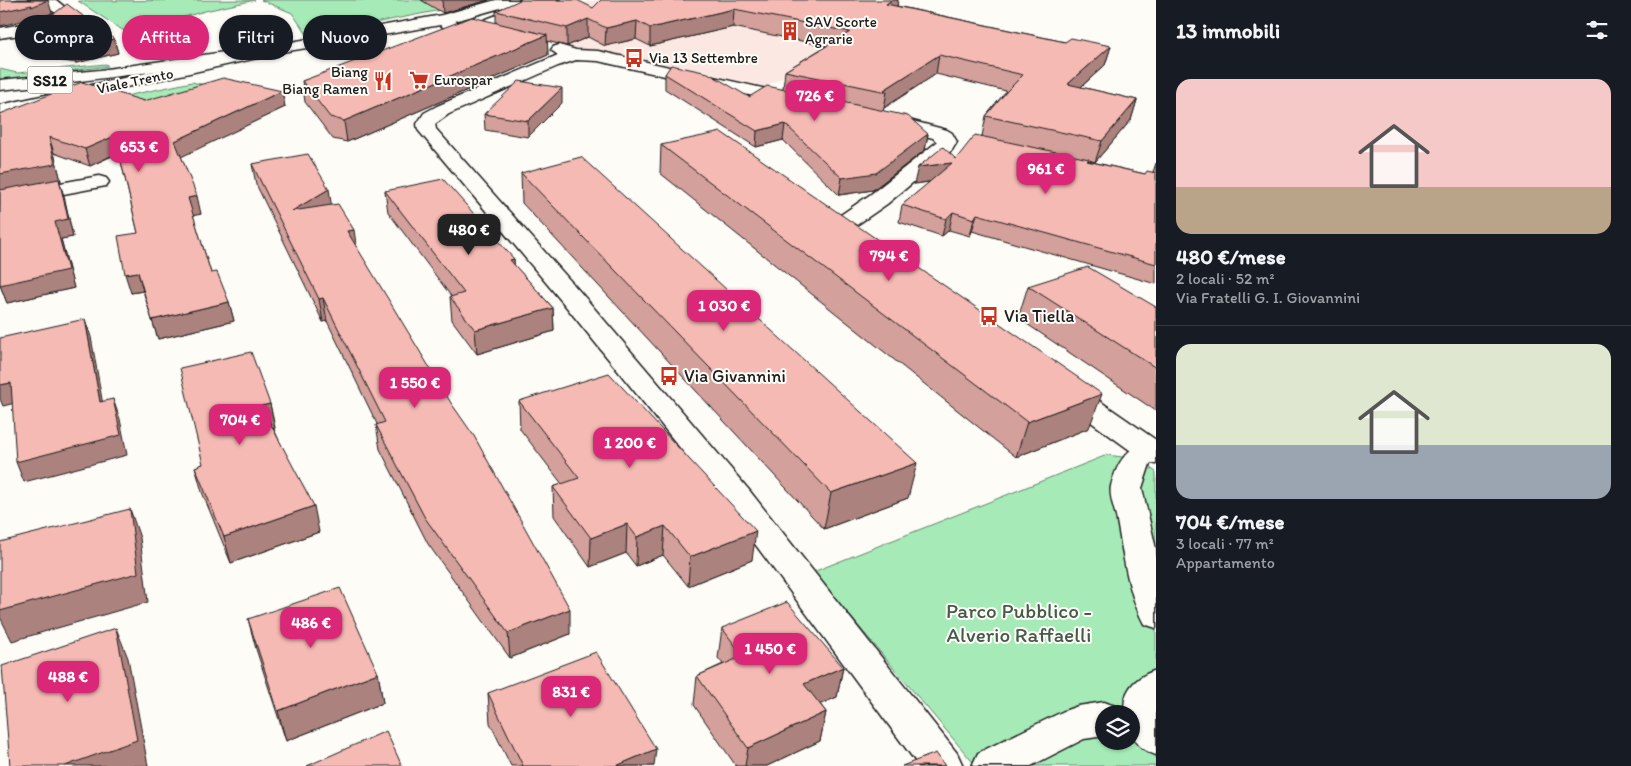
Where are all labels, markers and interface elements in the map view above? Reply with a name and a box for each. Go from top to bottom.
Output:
place label: SAV Scorte Agrarie [805,13,877,48]
chip: Compra [15,15,112,60]
chip: Affitta [122,15,209,60]
chip: Filtri [219,15,293,60]
chip: Nuovo [303,15,387,60]
icon: filters [1583,16,1611,44]
text: 13 immobili [1176,18,1280,43]
building icon: SAV Scorte Agrarie [779,20,801,42]
bus stop icon: Via 13 Settembre [623,47,645,69]
place label: Via 13 Settembre [649,49,758,67]
place label: Biang Biang Ramen [282,63,369,98]
street label: Viale Trento [95,64,175,98]
road number: SS12 [28,66,72,94]
supermarket icon: Eurospar [408,69,430,91]
restaurant icon: Biang Biang Ramen [372,70,394,92]
place label: Eurospar [434,71,492,89]
pin: 726 € [780,80,850,122]
text: 726 € [796,86,834,105]
icon: home [1349,111,1439,201]
pin: 653 € [104,130,174,173]
text: 653 € [120,137,158,156]
pin: 961 € [1011,152,1081,195]
text: 961 € [1028,159,1065,178]
pin: 480 € [434,214,504,256]
text: 480 € [449,220,489,239]
pin: 794 € [854,240,924,282]
text: 480 €/mese [1176,244,1286,269]
text: 794 € [870,246,908,265]
text: 2 locali · 52 m² [1176,269,1274,288]
text: Via Fratelli G. I. Giovannini [1176,288,1360,307]
pin: 1 030 € [678,290,770,332]
text: 1 030 € [698,296,750,315]
bus stop icon: Via Tiella [978,305,1000,327]
place label: Via Tiella [1004,305,1075,327]
bus stop icon: Via Givannini [658,365,680,387]
place label: Via Givannini [684,365,786,387]
pin: 1 550 € [369,366,461,409]
text: 1 550 € [390,373,440,392]
icon: home [1349,377,1439,467]
pin: 704 € [205,404,275,446]
text: 704 € [220,410,260,429]
pin: 1 200 € [584,426,676,469]
text: 1 200 € [604,433,656,452]
text: 704 €/mese [1176,509,1285,534]
text: 3 locali · 77 m² [1176,534,1274,553]
text: Appartamento [1176,553,1275,572]
park label: Parco Pubblico - Alverio Raffaelli [946,598,1092,647]
pin: 486 € [276,606,346,649]
text: 486 € [291,613,331,632]
pin: 1 450 € [724,632,816,675]
text: 1 450 € [744,639,796,658]
pin: 488 € [33,660,103,703]
text: 488 € [48,667,88,686]
pin: 831 € [536,676,606,718]
text: 831 € [552,682,590,701]
map controls [1095,705,1140,750]
button: layers [1095,705,1140,750]

